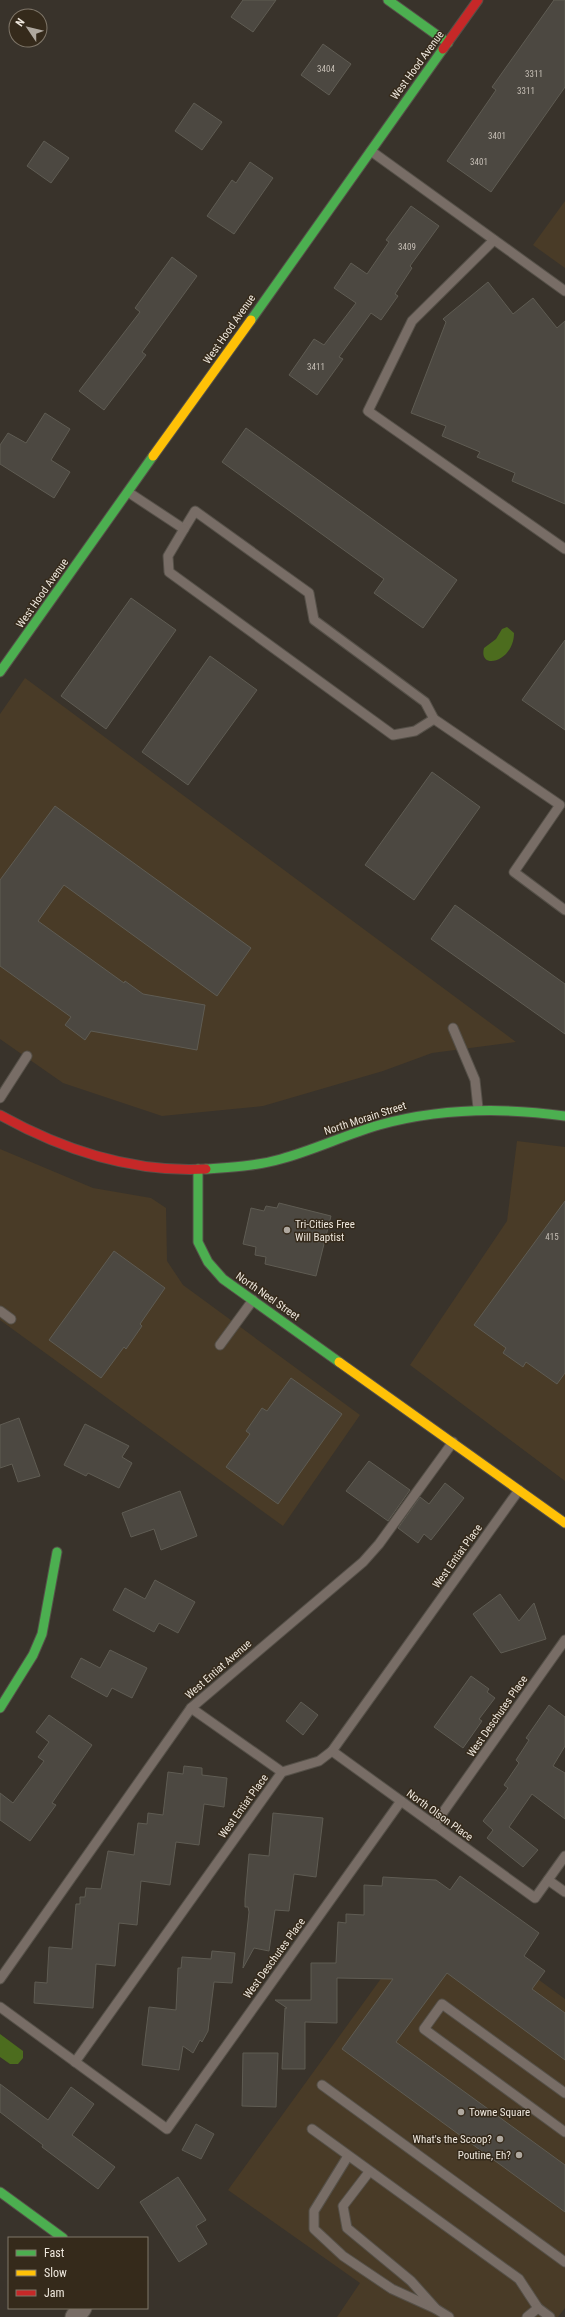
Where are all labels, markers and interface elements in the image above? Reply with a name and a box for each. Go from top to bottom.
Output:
north arrow [8,8,48,48]
text: N [13,16,28,29]
street label: West Hood Avenue [388,28,447,102]
house number: 3404 [317,64,335,74]
house number: 3311 [525,69,543,79]
house number: 3311 [517,86,535,96]
house number: 3401 [488,131,506,141]
house number: 3401 [470,157,488,167]
house number: 3409 [398,242,416,252]
street label: West Hood Avenue [201,292,258,366]
house number: 3411 [307,362,325,372]
street label: West Hood Avenue [14,556,71,630]
street label: North Morain Street [323,1099,408,1138]
place label: Tri-Cities Free Will Baptist [295,1218,355,1244]
marker: Tri-Cities Free Will Baptist [282,1225,292,1235]
house number: 415 [545,1232,559,1242]
street label: North Neel Street [233,1270,302,1323]
street label: West Entiat Place [430,1522,485,1591]
street label: West Entiat Avenue [183,1637,254,1702]
street label: West Deschutes Place [464,1673,530,1760]
street label: West Entiat Place [216,1772,271,1841]
street label: North Olson Place [404,1787,475,1844]
street label: West Deschutes Place [241,1915,308,2001]
place label: Towne Square [469,2106,530,2119]
marker: Towne Square [456,2107,466,2117]
place label: What's the Scoop? [413,2133,492,2146]
marker: What's the Scoop? [495,2134,505,2144]
place label: Poutine, Eh? [458,2149,511,2162]
marker: Poutine, Eh? [514,2150,524,2160]
legend [8,2237,148,2309]
text: Fast [44,2246,65,2260]
text: Slow [44,2266,67,2280]
text: Jam [44,2286,65,2300]

